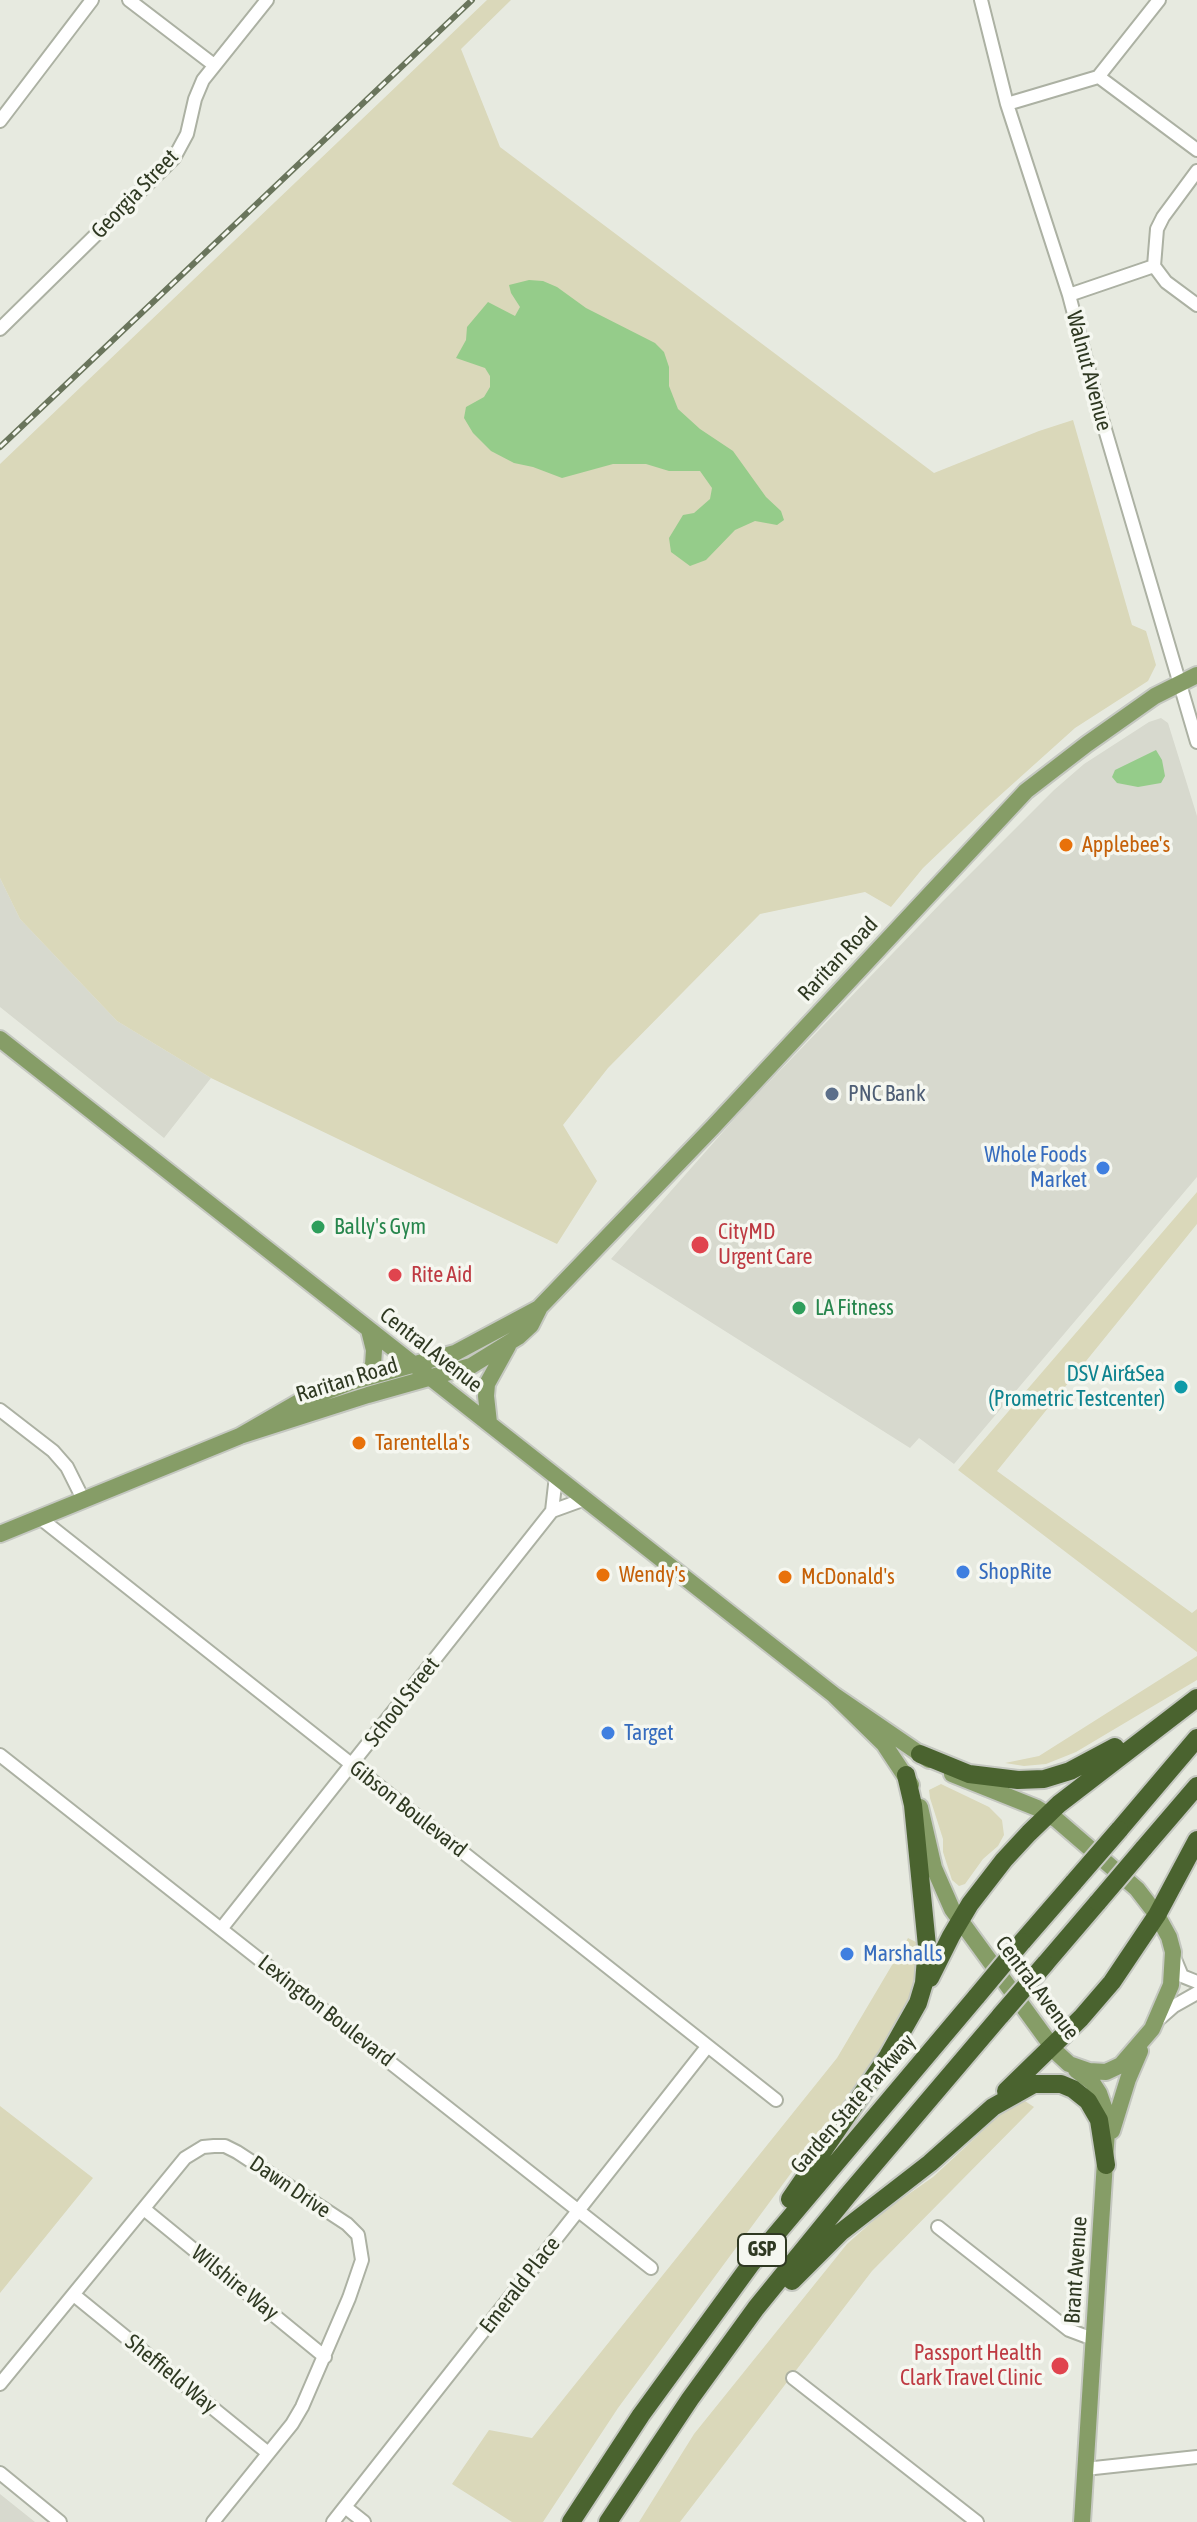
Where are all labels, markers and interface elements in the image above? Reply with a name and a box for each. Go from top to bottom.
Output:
street label: Georgia Street [86,144,184,244]
street label: Walnut Avenue [1060,308,1118,434]
place label: Applebee's [1082,832,1170,858]
marker: Applebee's [1057,836,1075,854]
street label: Raritan Road [793,912,883,1006]
place label: PNC Bank [848,1081,926,1107]
marker: PNC Bank [823,1085,841,1103]
place label: Whole Foods Market [984,1142,1087,1194]
marker: Whole Foods Market [1094,1159,1112,1177]
place label: Bally's Gym [334,1214,426,1240]
marker: Bally's Gym [309,1218,327,1236]
place label: CityMD Urgent Care [718,1219,812,1270]
marker: CityMD Urgent Care [689,1234,711,1256]
place label: Rite Aid [411,1262,472,1288]
marker: Rite Aid [386,1266,404,1284]
place label: LA Fitness [815,1295,894,1321]
marker: LA Fitness [790,1299,808,1317]
street label: Central Avenue [374,1302,488,1398]
street label: Raritan Road [293,1352,401,1408]
place label: DSV Air&Sea (Prometric Testcenter) [988,1361,1165,1412]
marker: DSV Air&Sea (Prometric Testcenter) [1172,1378,1190,1396]
place label: Tarentella's [375,1430,470,1456]
marker: Tarentella's [350,1434,368,1452]
place label: ShopRite [979,1559,1052,1585]
place label: Wendy's [619,1562,686,1588]
marker: ShopRite [954,1563,972,1581]
place label: McDonald's [801,1564,895,1590]
marker: Wendy's [594,1566,612,1584]
marker: McDonald's [776,1568,794,1586]
street label: School Street [359,1652,445,1752]
place label: Target [624,1720,674,1746]
marker: Target [599,1724,617,1742]
street label: Gibson Boulevard [344,1755,472,1863]
street label: Central Avenue [989,1931,1085,2045]
place label: Marshalls [863,1941,943,1967]
marker: Marshalls [838,1945,856,1963]
street label: Lexington Boulevard [253,1950,399,2072]
street label: Garden State Parkway [785,2029,921,2179]
street label: Dawn Drive [244,2150,336,2224]
street label: Brant Avenue [1059,2215,1093,2325]
street label: Emerald Place [474,2231,566,2339]
road number: GSP [738,2234,786,2266]
street label: Wilshire Way [186,2240,284,2326]
street label: Sheffield Way [120,2329,222,2419]
place label: Passport Health Clark Travel Clinic [900,2340,1042,2392]
marker: Passport Health Clark Travel Clinic [1049,2355,1071,2377]

